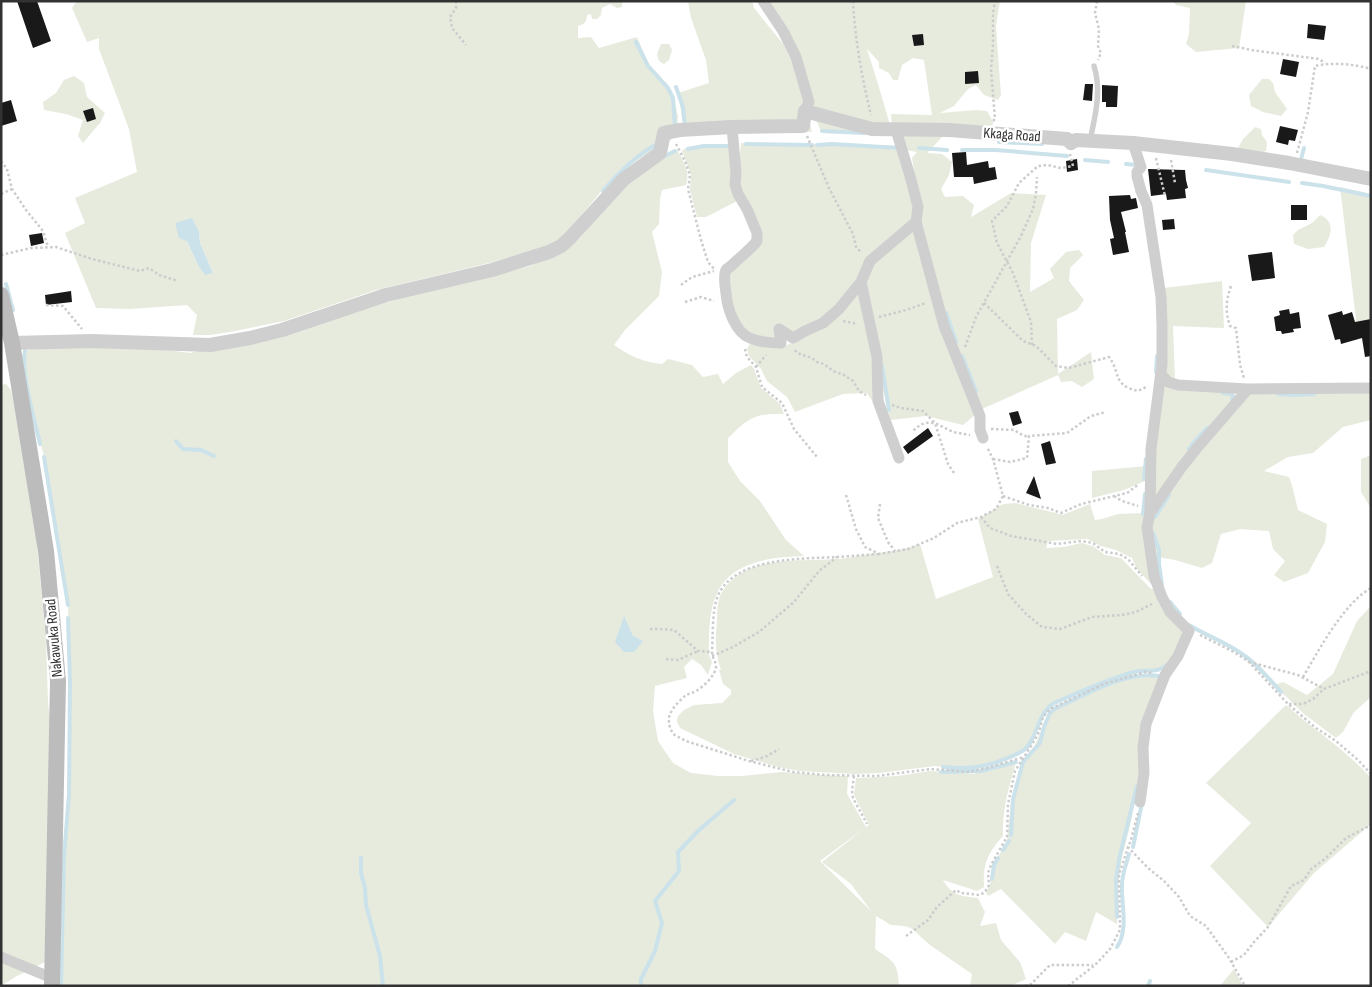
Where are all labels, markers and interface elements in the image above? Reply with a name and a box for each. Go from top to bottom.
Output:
street label: Kkaga Road [983,124,1041,146]
street label: Nakawuka Road [41,598,67,678]

